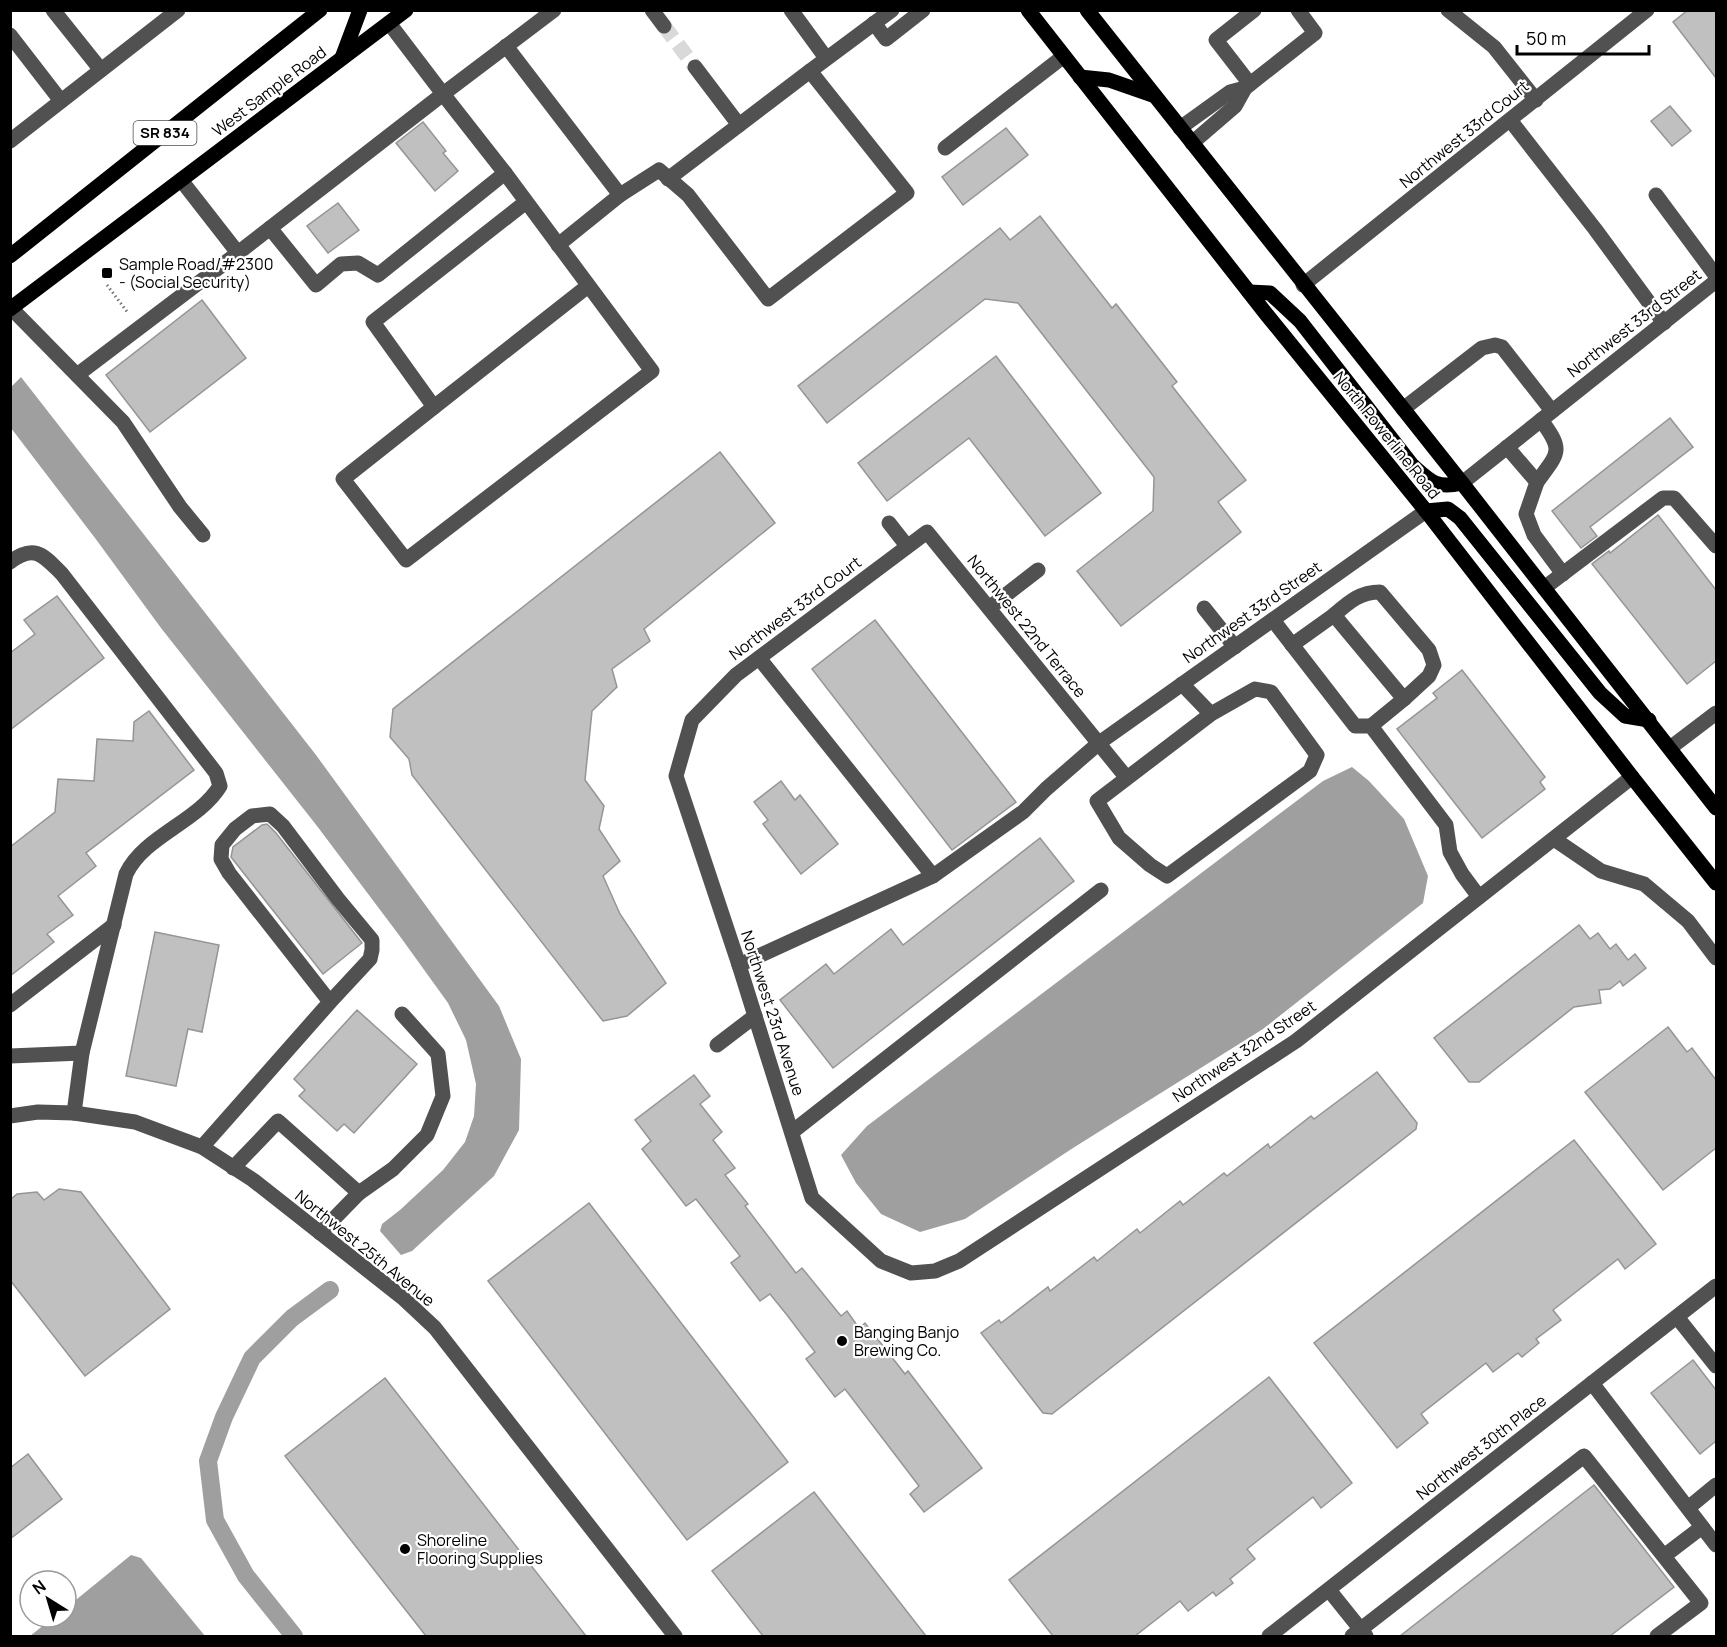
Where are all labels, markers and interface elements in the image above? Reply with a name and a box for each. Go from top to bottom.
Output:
scale bar [1517,18,1649,56]
text: 50 m [1526,26,1566,50]
street label: West Sample Road [208,41,330,141]
street label: Northwest 33rd Court [1395,75,1533,193]
road number: SR 834 [134,121,196,145]
place label: Sample Road/#2300 - (Social Security) [119,253,273,293]
street label: Northwest 33rd Street [1562,264,1706,382]
marker: Sample Road/#2300 - (Social Security) [100,266,114,280]
street label: North Powerline Road [1329,366,1445,504]
street label: Northwest 22nd Terrace [963,550,1091,702]
street label: Northwest 33rd Court [724,551,866,665]
street label: Northwest 33rd Street [1178,556,1326,668]
street label: Northwest 23rd Avenue [736,928,810,1098]
street label: Northwest 32nd Street [1168,995,1320,1107]
street label: Northwest 25th Avenue [291,1185,439,1311]
place label: Banging Banjo Brewing Co. [854,1321,959,1361]
marker: Banging Banjo Brewing Co. [835,1334,849,1348]
street label: Northwest 30th Place [1411,1389,1551,1505]
place label: Shoreline Flooring Supplies [417,1529,543,1569]
marker: Shoreline Flooring Supplies [398,1542,412,1556]
north arrow [18,1569,78,1629]
text: N [28,1575,50,1599]

